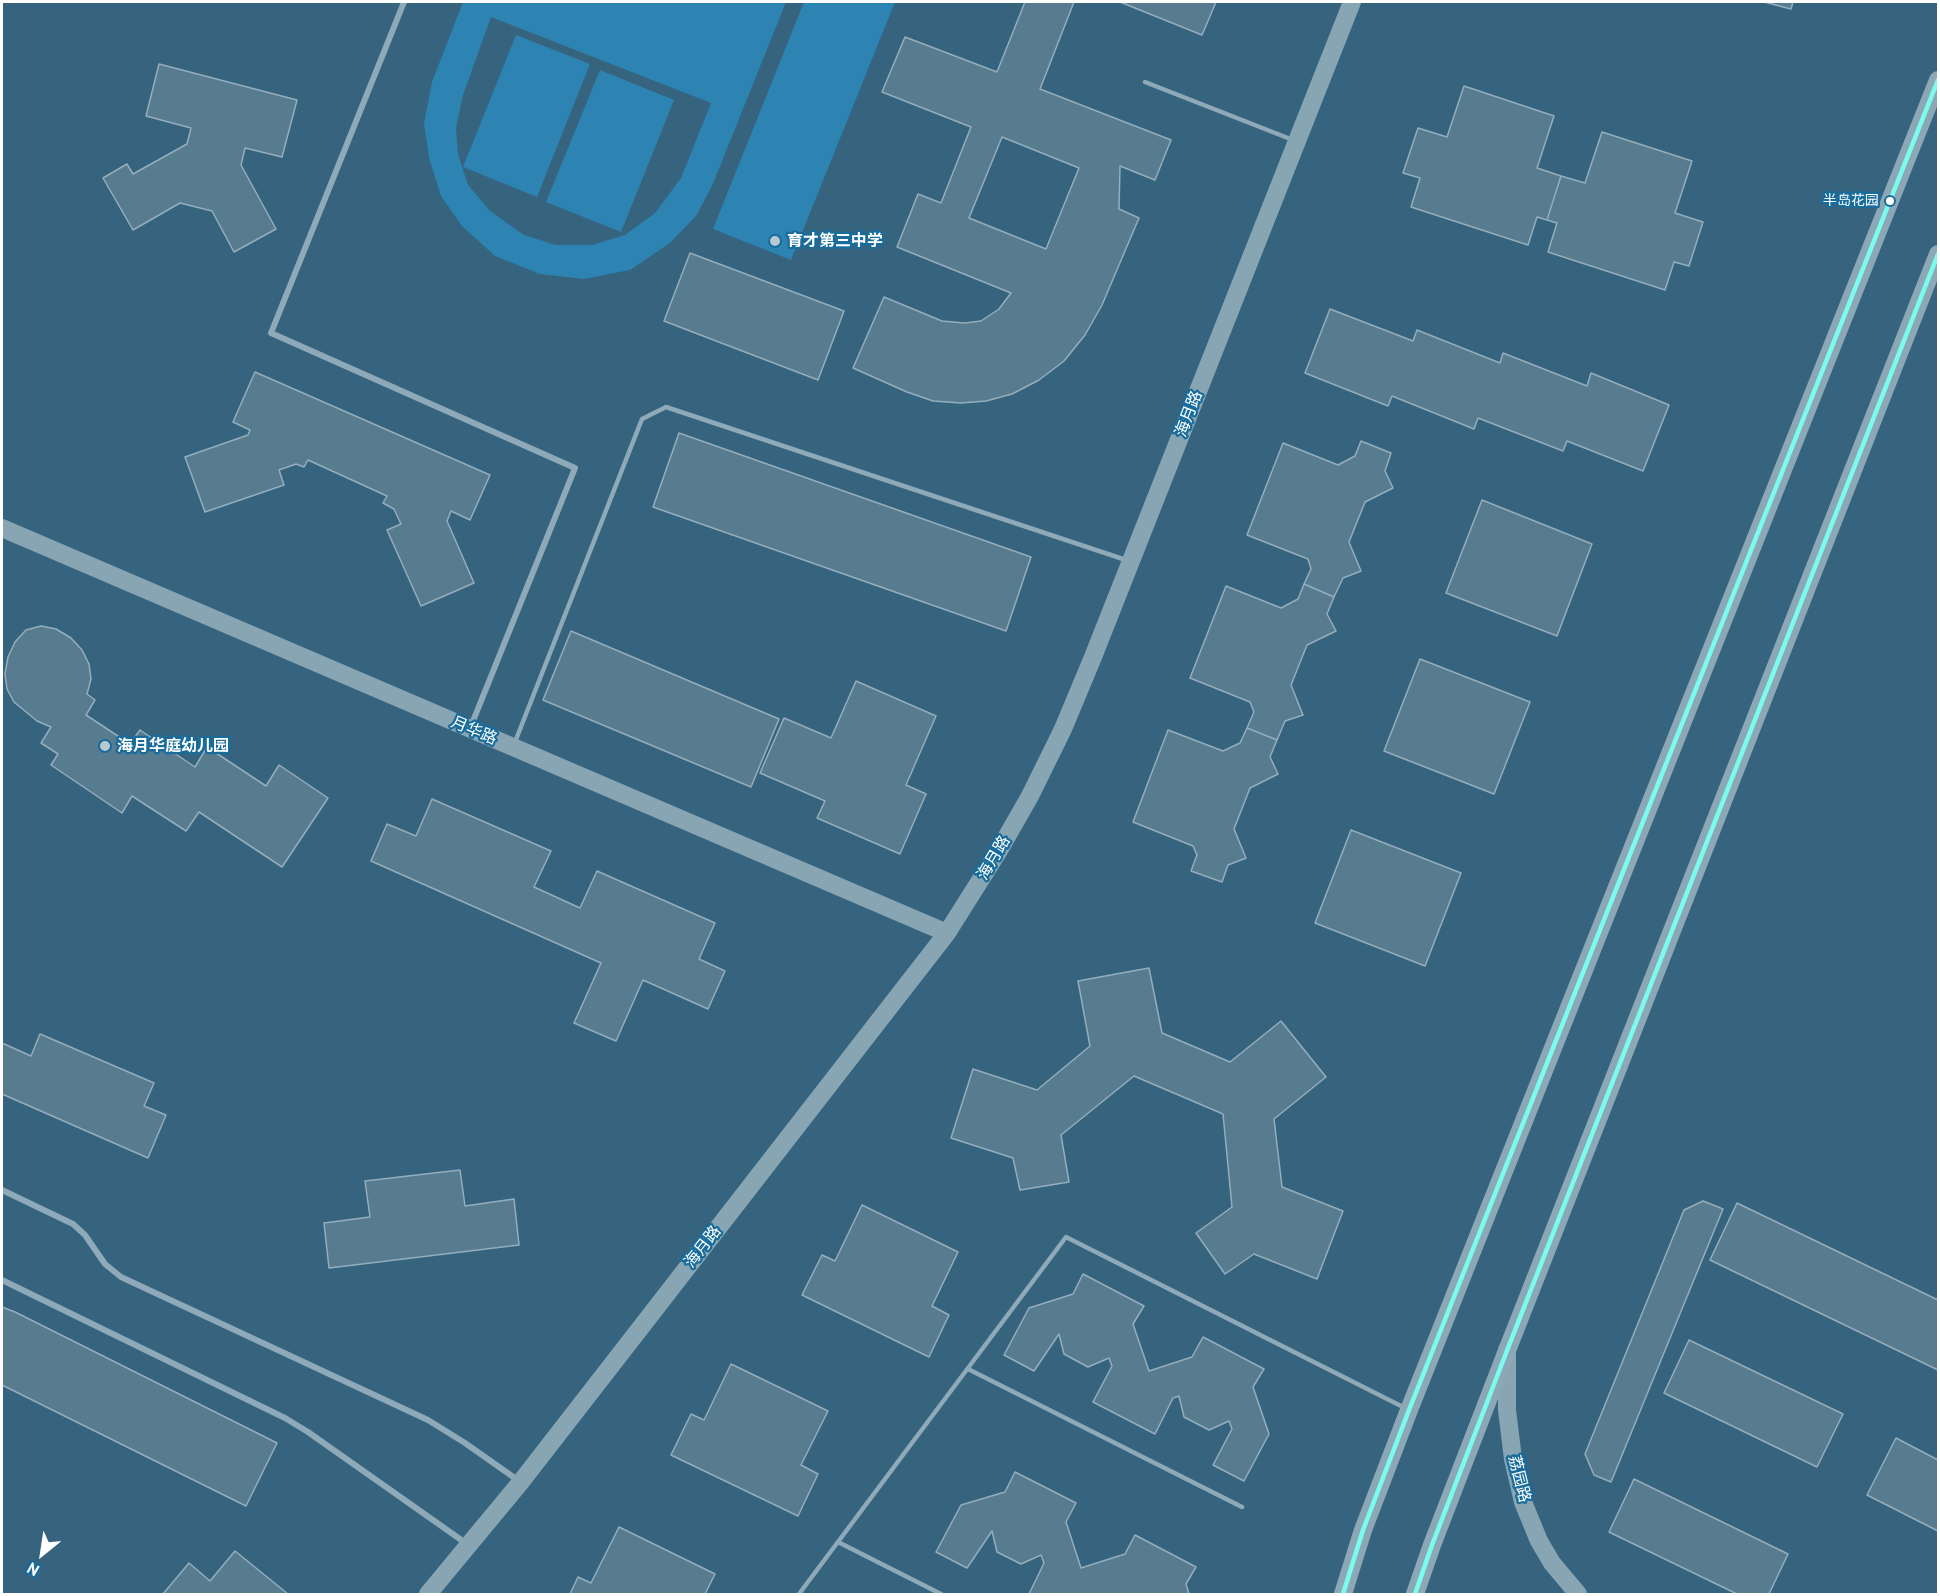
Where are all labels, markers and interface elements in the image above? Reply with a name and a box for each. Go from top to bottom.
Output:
place label: 半岛花园 [1823,193,1879,209]
marker: 半岛花园 [1884,195,1896,207]
place label: 育才第三中学 [787,231,883,251]
marker: 育才第三中学 [768,234,782,248]
street label: 海月路 [1171,388,1207,440]
street label: 月华路 [448,713,500,749]
place label: 海月华庭幼儿园 [117,736,229,756]
marker: 海月华庭幼儿园 [98,739,112,753]
street label: 海月路 [973,832,1015,884]
street label: 海月路 [681,1222,725,1272]
street label: 荔园路 [1504,1453,1534,1505]
north arrow [12,1524,72,1584]
text: N [23,1558,43,1581]

